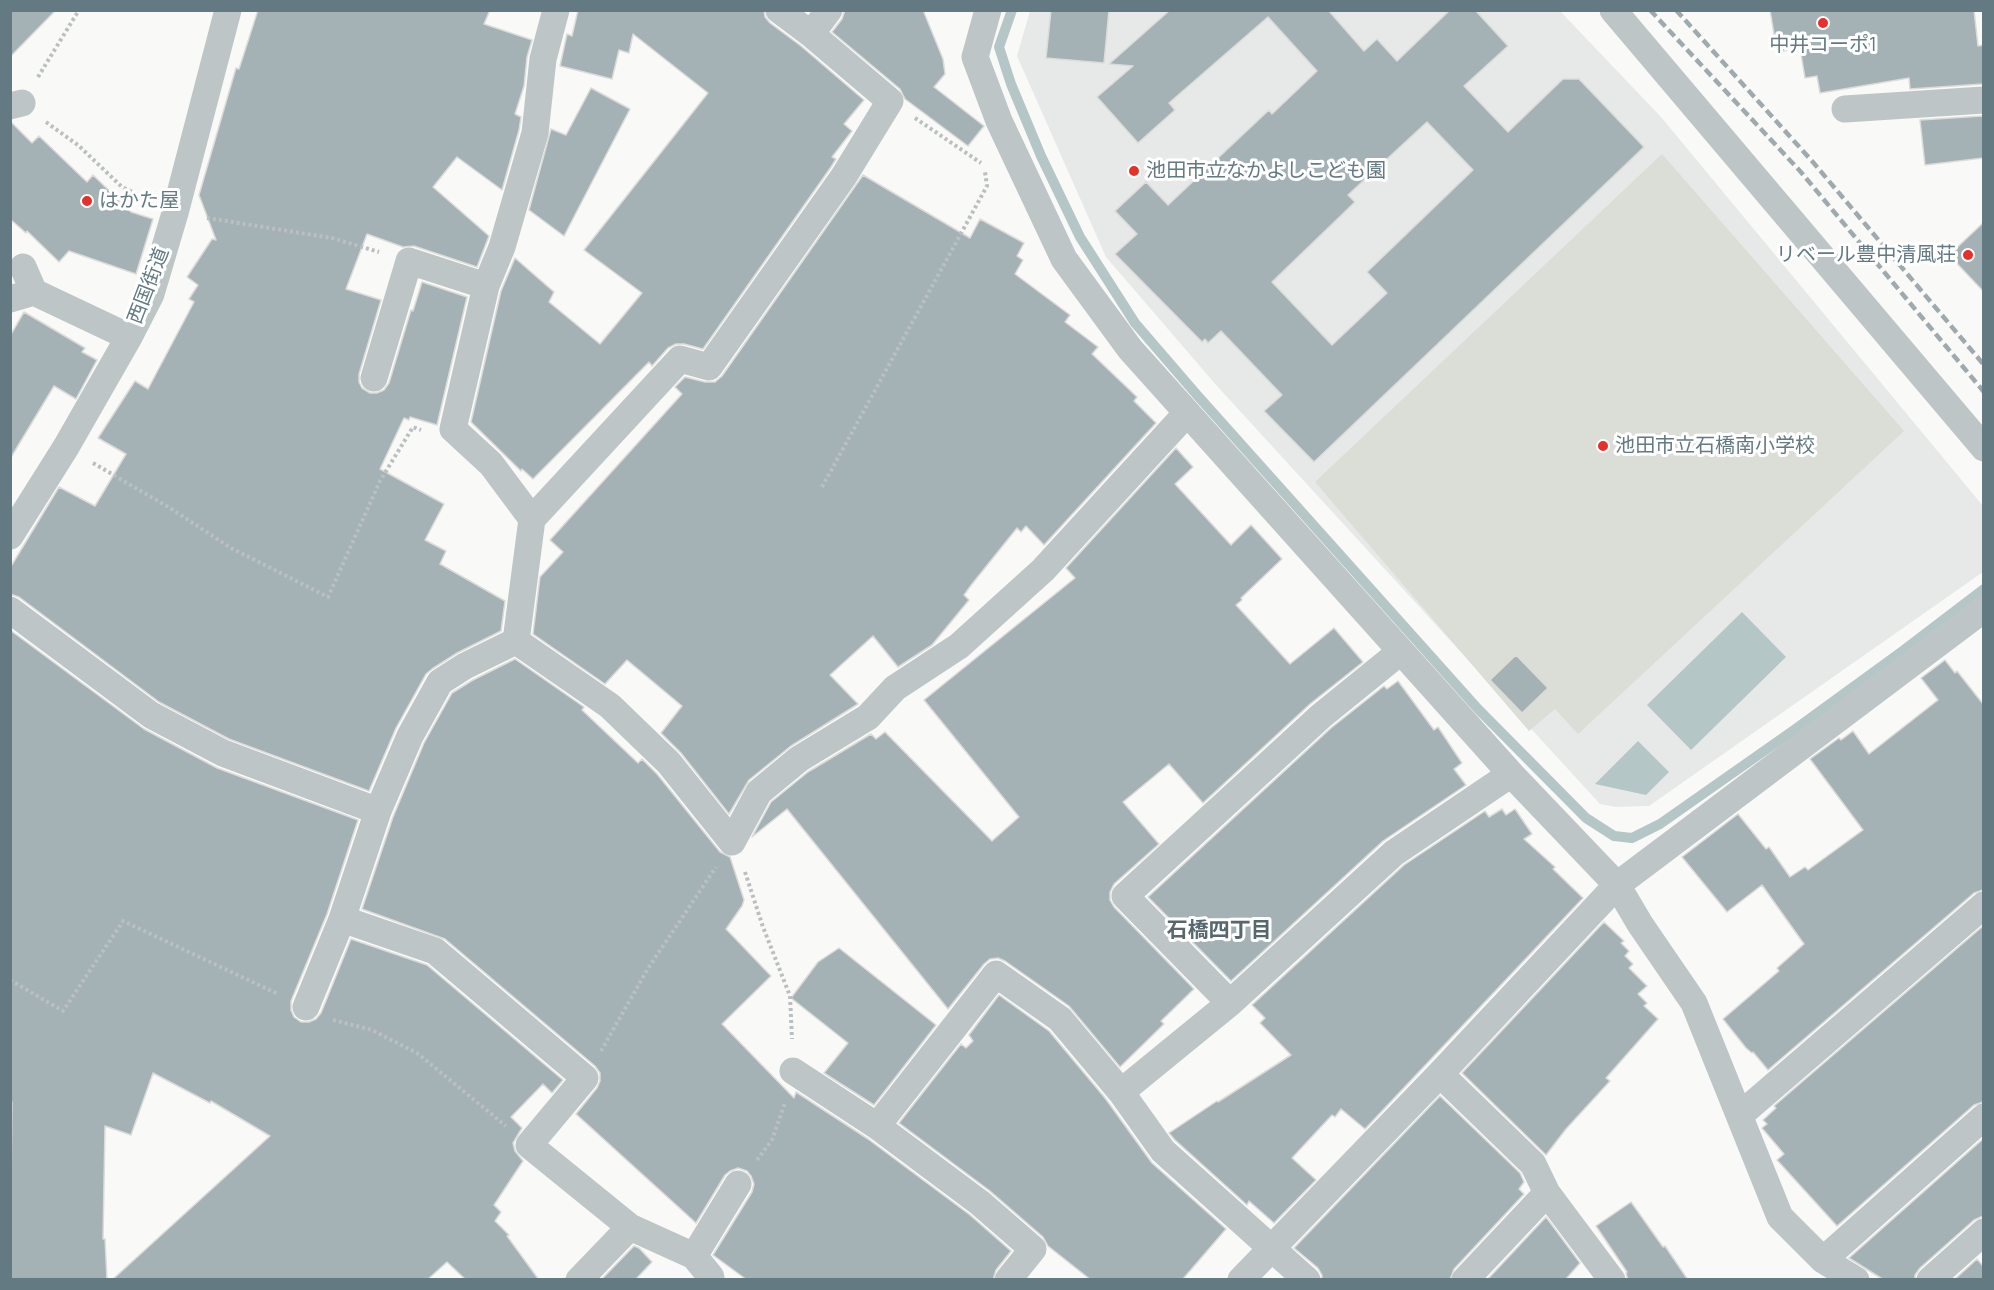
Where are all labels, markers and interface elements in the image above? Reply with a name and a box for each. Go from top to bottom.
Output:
marker: 中井コーポ1 [1816,16,1830,30]
place label: 中井コーポ1 [1769,33,1877,57]
place label: 池田市立なかよしこども園 [1146,159,1386,183]
marker: 池田市立なかよしこども園 [1127,164,1141,178]
place label: はかた屋 [99,189,179,213]
marker: はかた屋 [80,194,94,208]
place label: リベール豊中清風荘 [1776,243,1956,267]
street label: 西国街道 [123,244,175,328]
marker: リベール豊中清風荘 [1961,248,1975,262]
place label: 池田市立石橋南小学校 [1615,434,1815,458]
marker: 池田市立石橋南小学校 [1596,439,1610,453]
district label: 石橋四丁目 [1167,918,1271,944]

